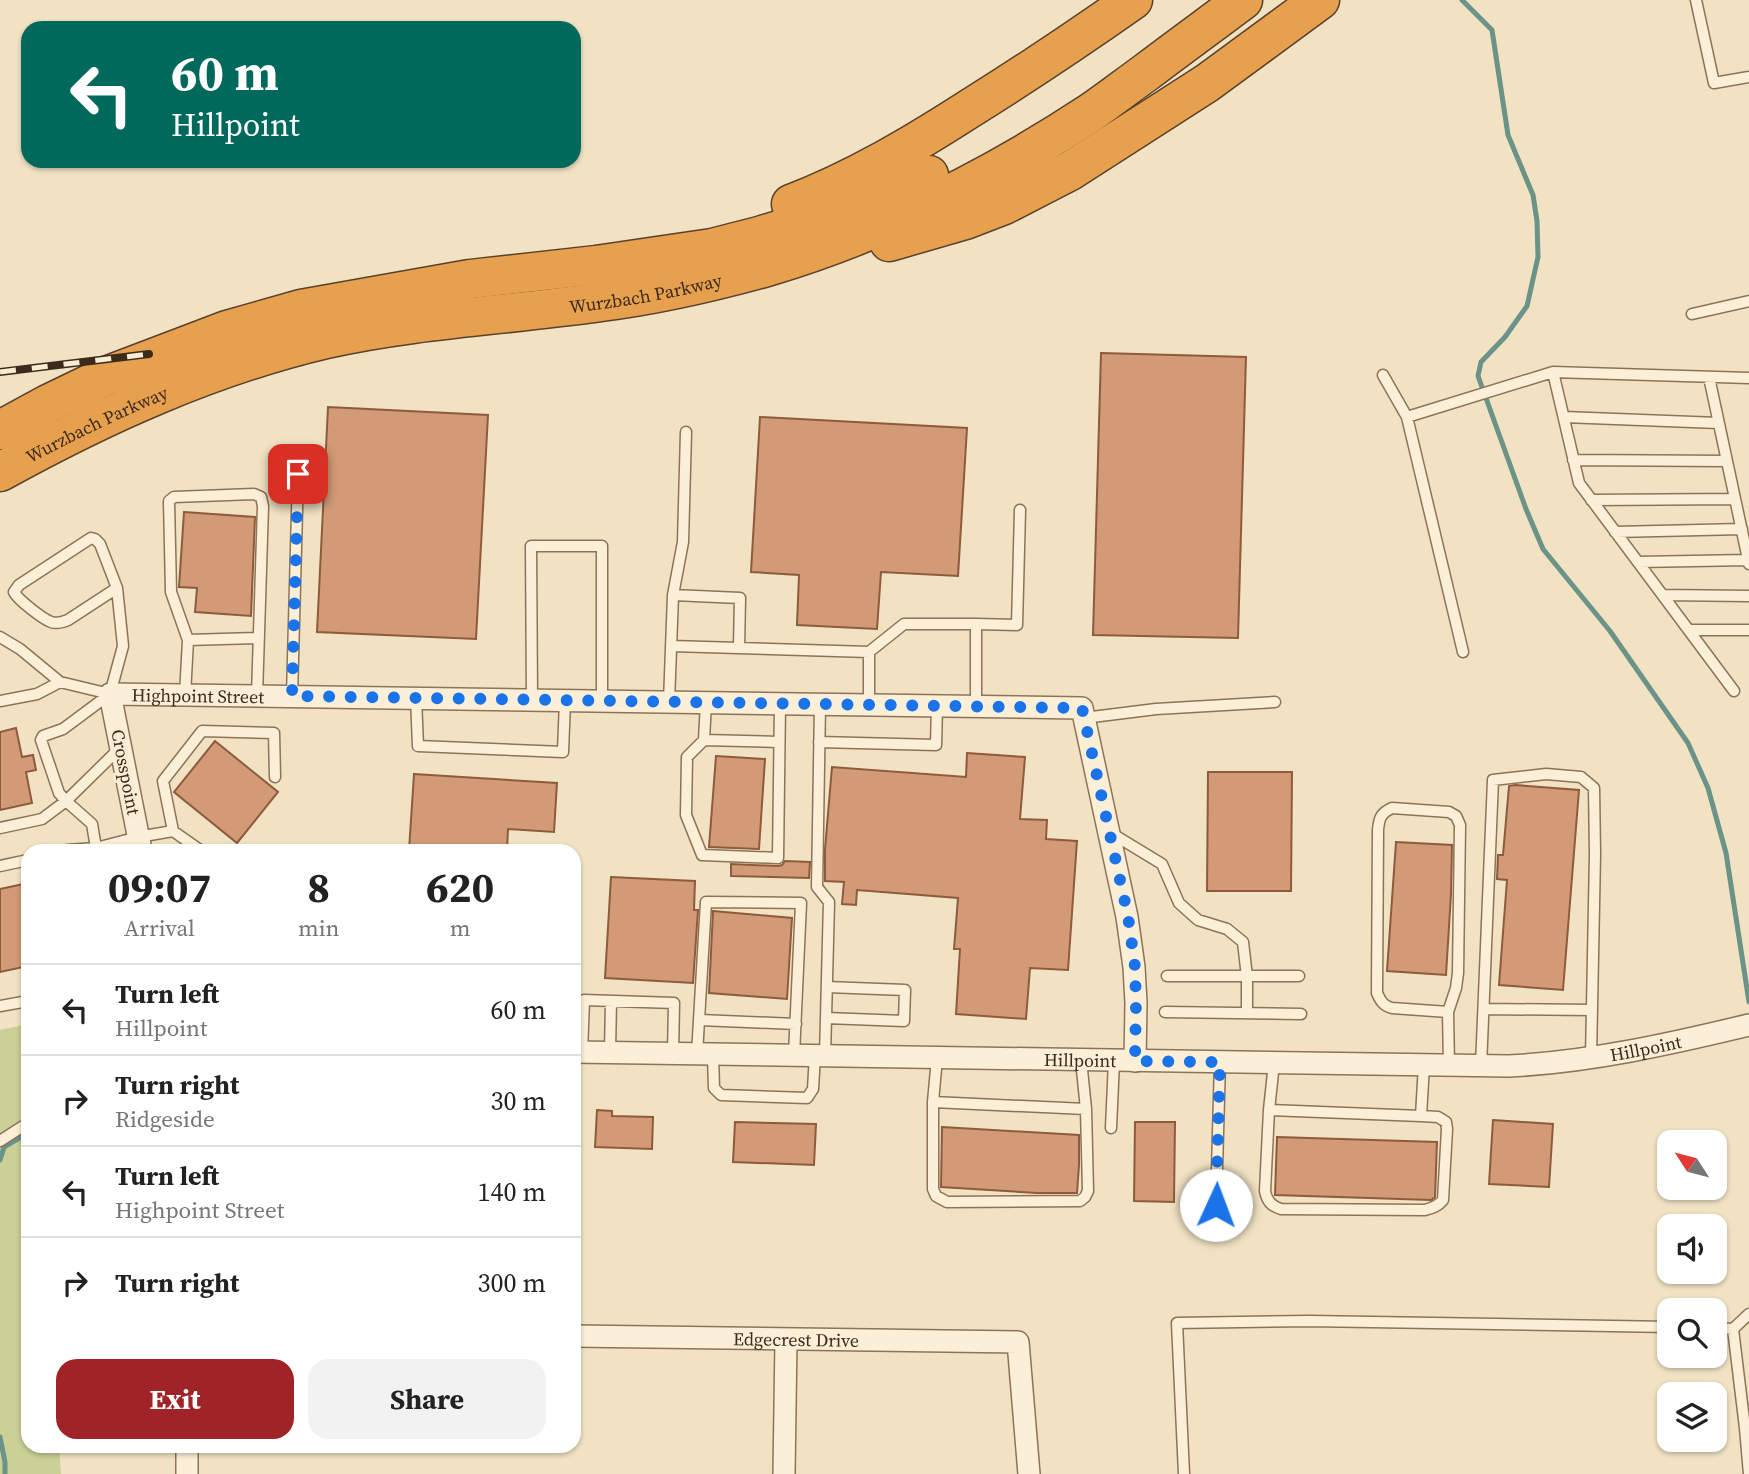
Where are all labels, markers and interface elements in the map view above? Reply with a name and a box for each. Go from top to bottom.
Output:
text: 60 m [171,39,279,106]
icon: left [56,49,147,140]
text: Hillpoint [171,103,300,147]
street label: Wurzbach Parkway [568,267,725,319]
street label: Wurzbach Parkway [21,379,172,468]
pin [268,444,328,504]
icon: arrive [279,455,317,493]
street label: Highpoint Street [132,682,265,709]
street label: Crosspoint [105,727,147,817]
text: 09:07 [108,858,211,916]
text: 8 [307,858,330,916]
text: 620 [426,858,494,916]
text: Arrival [124,912,195,944]
text: min [298,912,339,944]
text: m [450,912,471,944]
text: Turn left [115,976,219,1012]
icon: left [56,991,94,1029]
text: 60 m [491,992,546,1028]
text: Hillpoint [115,1012,207,1044]
street label: Hillpoint [1608,1028,1684,1067]
street label: Hillpoint [1044,1047,1116,1073]
text: Turn right [115,1067,239,1103]
icon: right [56,1082,94,1120]
text: 30 m [491,1083,546,1119]
text: Ridgeside [115,1103,215,1135]
north arrow [1657,1130,1727,1200]
map controls [1657,1130,1727,1452]
text: Turn left [115,1158,219,1194]
position arrow [1179,1168,1253,1242]
icon: left [56,1173,94,1211]
text: 140 m [478,1174,546,1210]
text: Highpoint Street [115,1194,284,1226]
button: sound [1657,1214,1727,1284]
icon: right [56,1264,94,1302]
text: Turn right [115,1265,239,1301]
text: 300 m [478,1265,546,1301]
button: search [1657,1298,1727,1368]
street label: Edgecrest Drive [733,1326,859,1352]
button: Exit [56,1359,294,1439]
button: Share [308,1359,546,1439]
button: layers [1657,1382,1727,1452]

